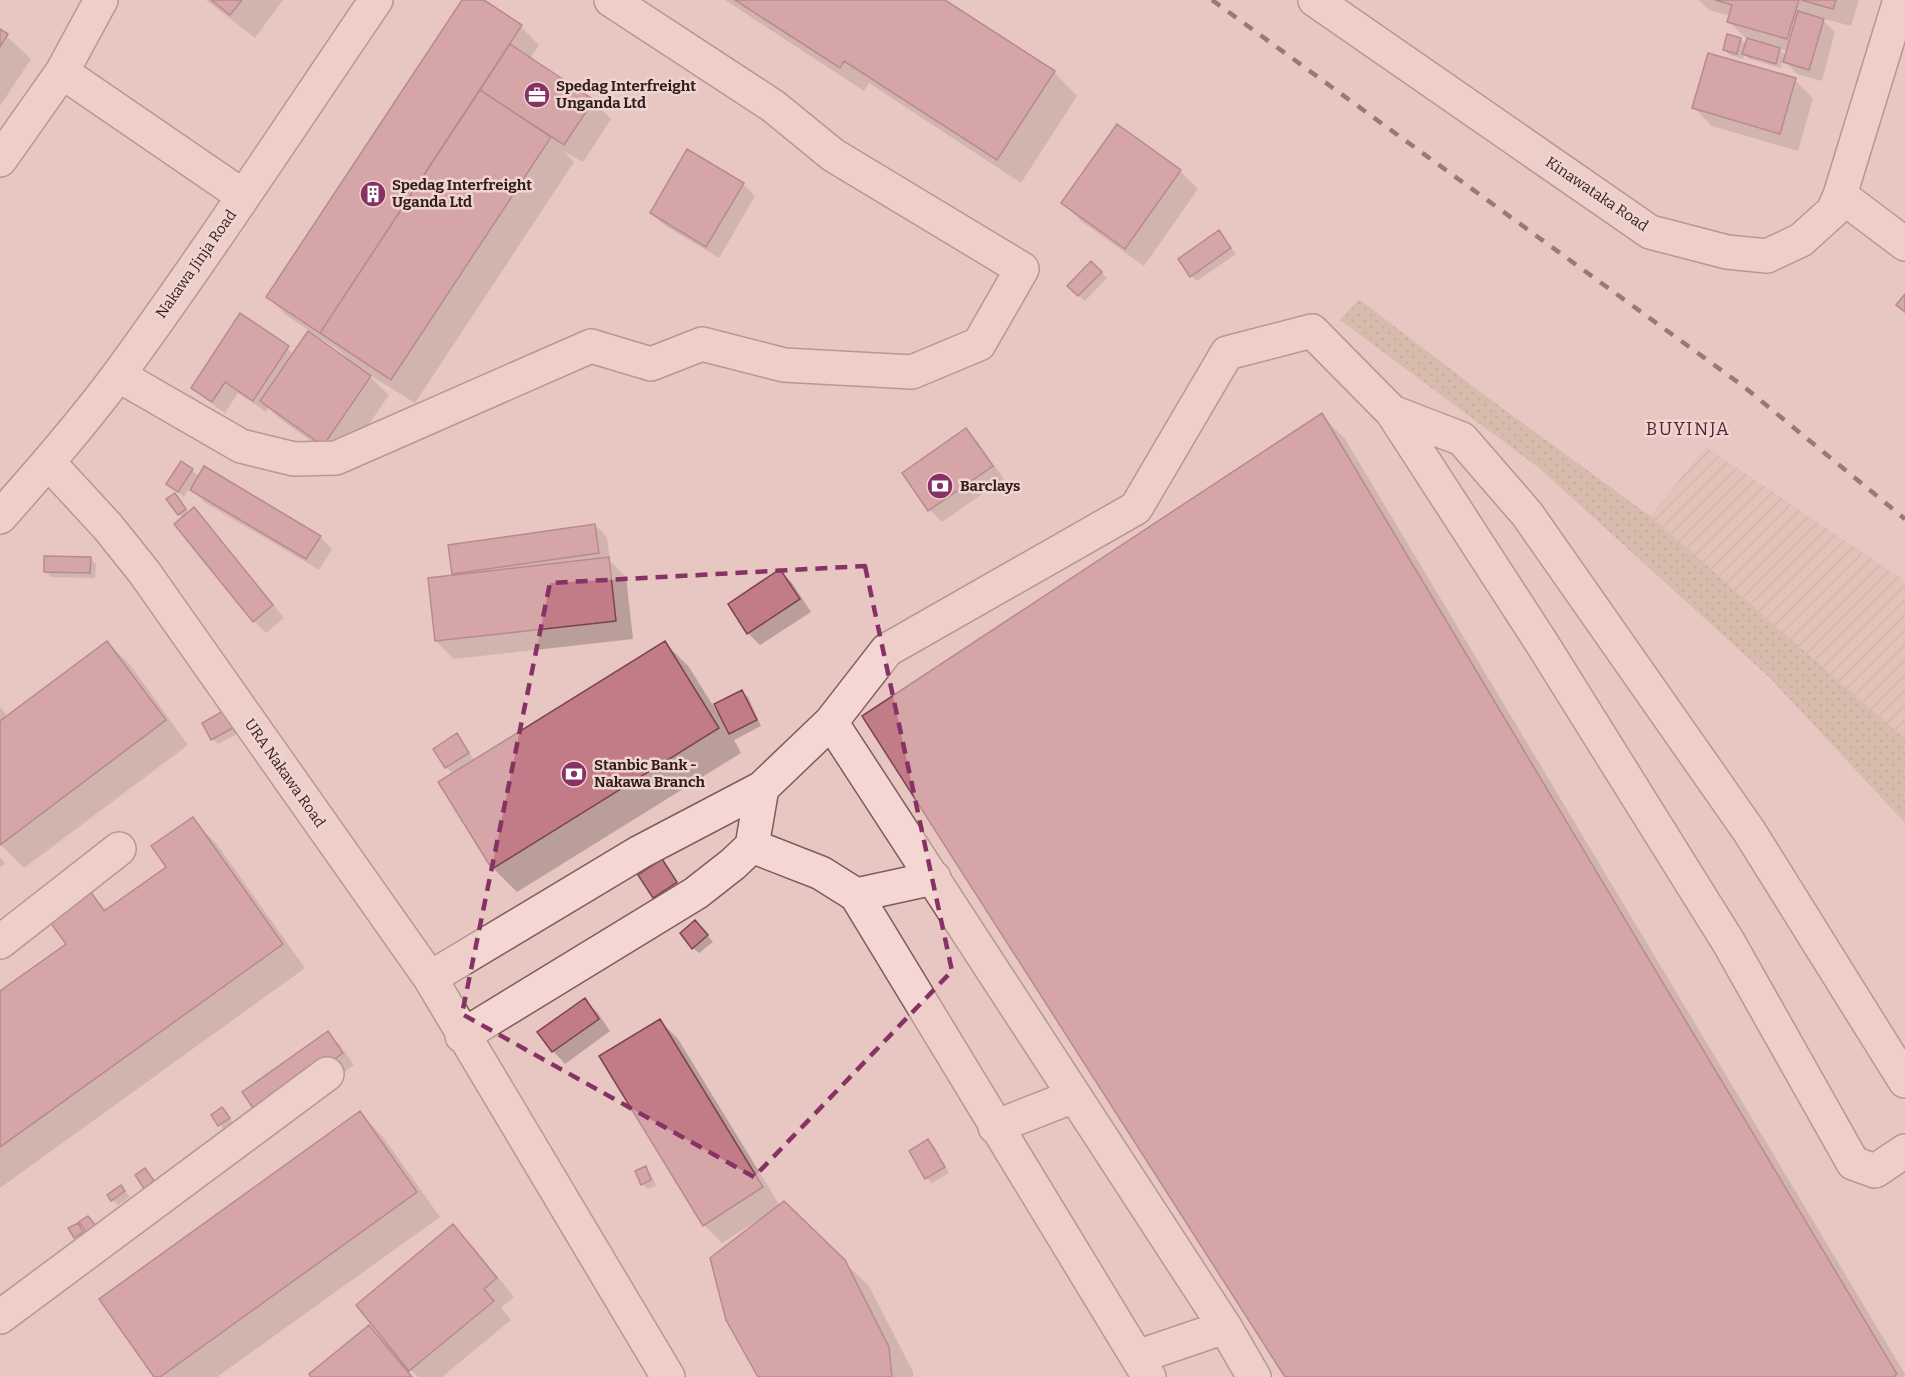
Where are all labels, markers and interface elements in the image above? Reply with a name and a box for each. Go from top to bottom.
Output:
place label: Spedag Interfreight Unganda Ltd [556,77,696,112]
office icon: Spedag Interfreight Unganda Ltd [522,80,552,110]
street label: Kinawataka Road [1542,153,1652,235]
place label: Spedag Interfreight Uganda Ltd [392,176,532,211]
building icon: Spedag Interfreight Uganda Ltd [358,179,388,209]
street label: Nakawa Jinja Road [152,206,240,322]
district label: BUYINJA [1646,418,1730,440]
bank icon: Barclays [925,471,955,501]
place label: Barclays [960,477,1020,495]
street label: URA Nakawa Road [241,715,329,831]
place label: Stanbic Bank - Nakawa Branch [594,756,706,791]
bank icon: Stanbic Bank - Nakawa Branch [559,759,589,789]

